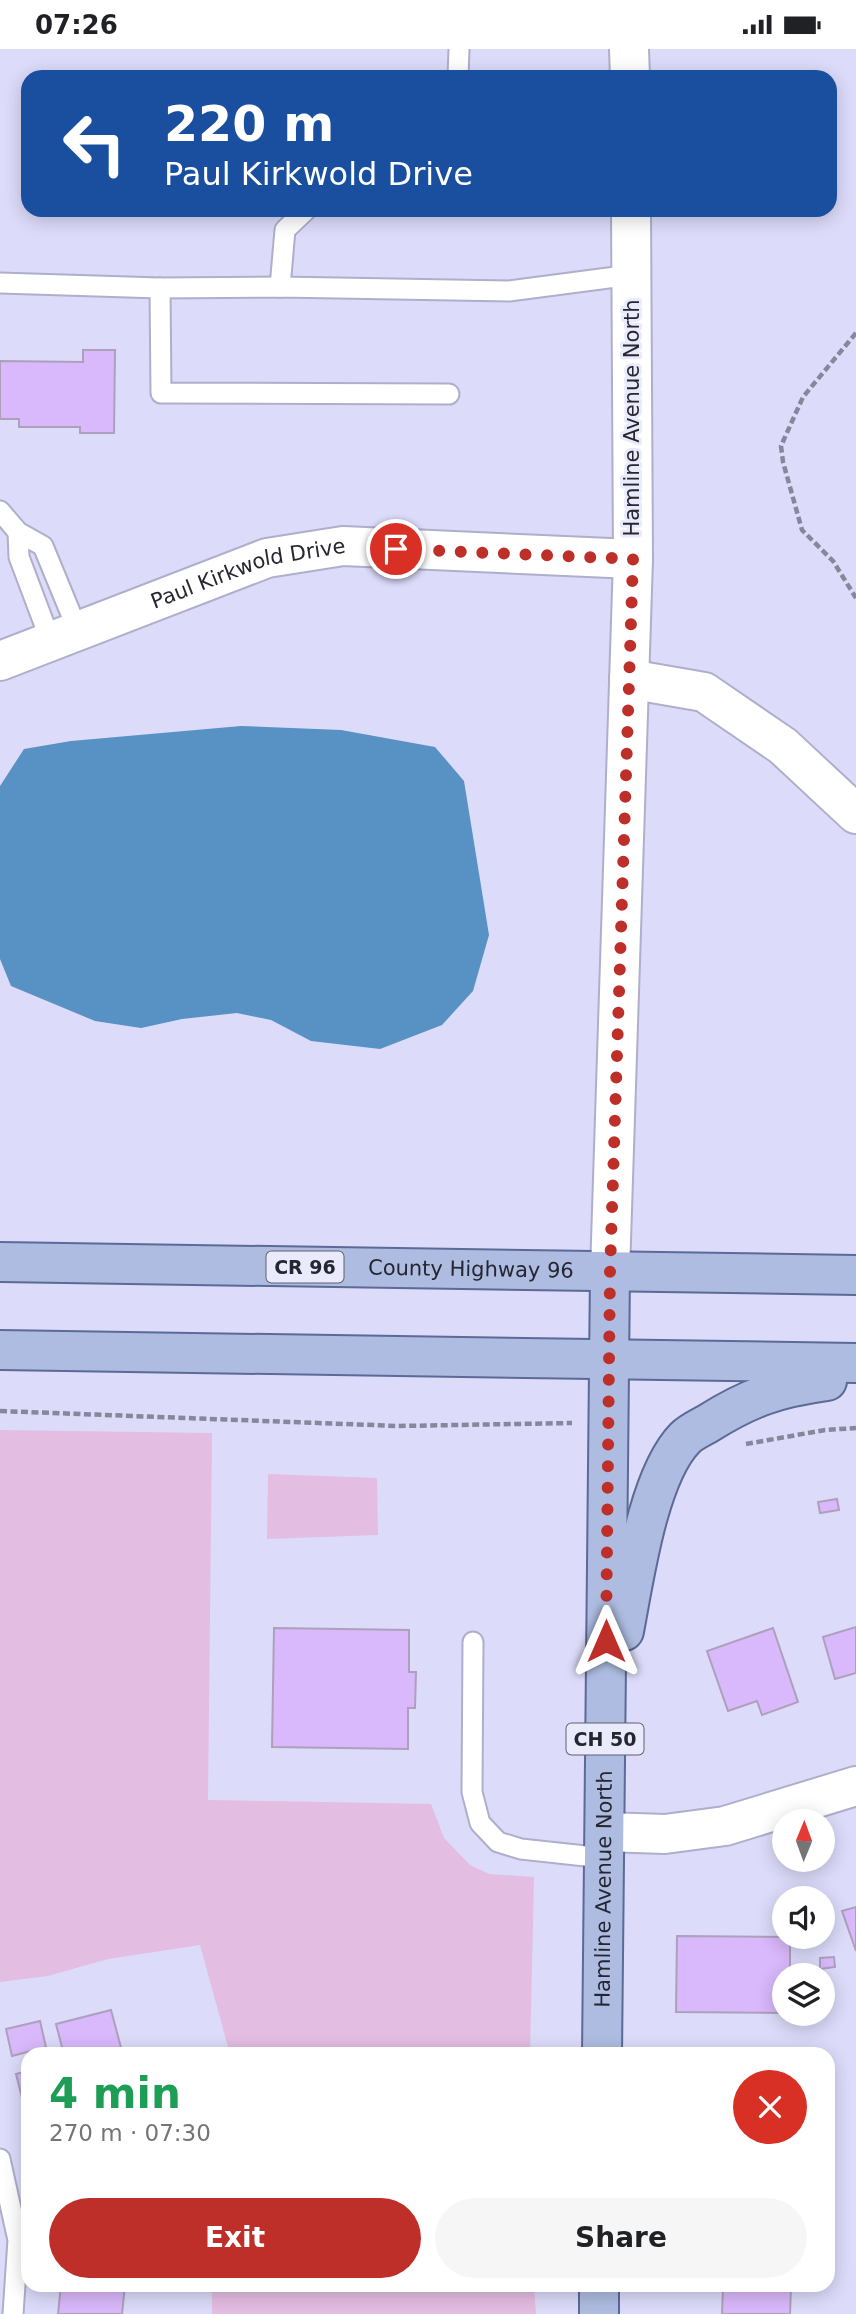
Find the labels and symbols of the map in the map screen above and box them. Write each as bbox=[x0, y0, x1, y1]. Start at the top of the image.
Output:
street label: Hamline Avenue North bbox=[620, 299, 644, 537]
pin bbox=[366, 519, 426, 579]
street label: Paul Kirkwold Drive bbox=[147, 534, 347, 614]
road number: CR 96 bbox=[266, 1251, 344, 1283]
street label: County Highway 96 bbox=[368, 1256, 574, 1283]
position arrow bbox=[569, 1604, 643, 1678]
road number: CH 50 bbox=[566, 1723, 644, 1755]
street label: Hamline Avenue North bbox=[590, 1770, 617, 2008]
north arrow bbox=[772, 1809, 835, 1873]

